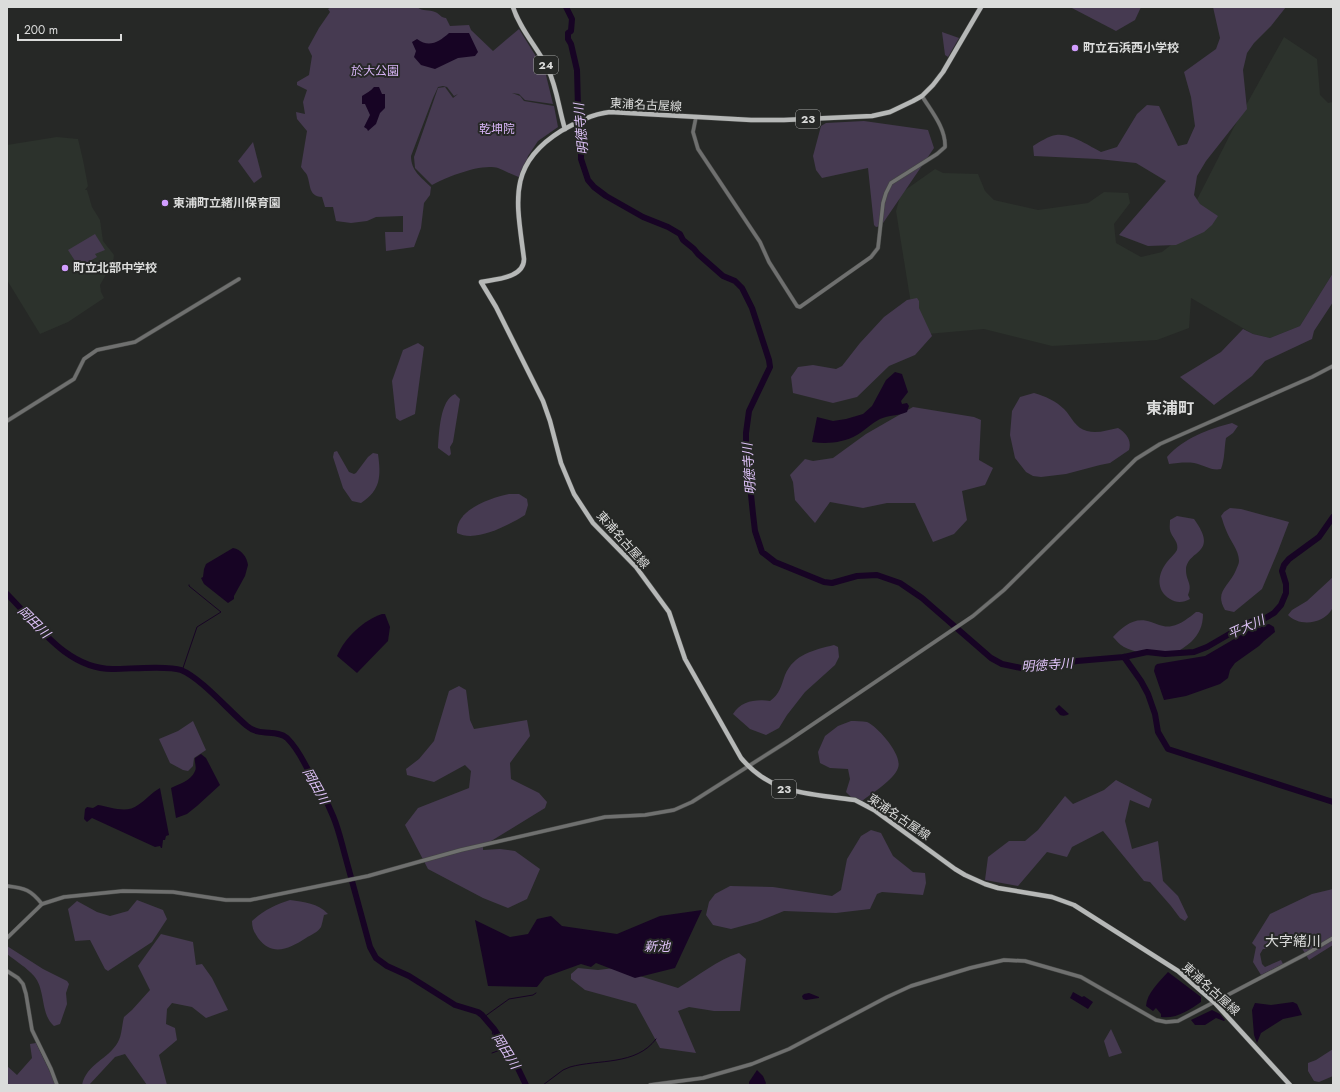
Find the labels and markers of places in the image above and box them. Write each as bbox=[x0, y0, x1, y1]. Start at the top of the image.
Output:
place label: 町立石浜西小学校 bbox=[1083, 39, 1179, 57]
marker: 町立石浜西小学校 bbox=[1070, 43, 1080, 53]
place label: 東浦町立緒川保育園 bbox=[173, 194, 281, 212]
marker: 東浦町立緒川保育園 bbox=[160, 198, 170, 208]
place label: 町立北部中学校 bbox=[73, 259, 157, 277]
marker: 町立北部中学校 bbox=[60, 263, 70, 273]

